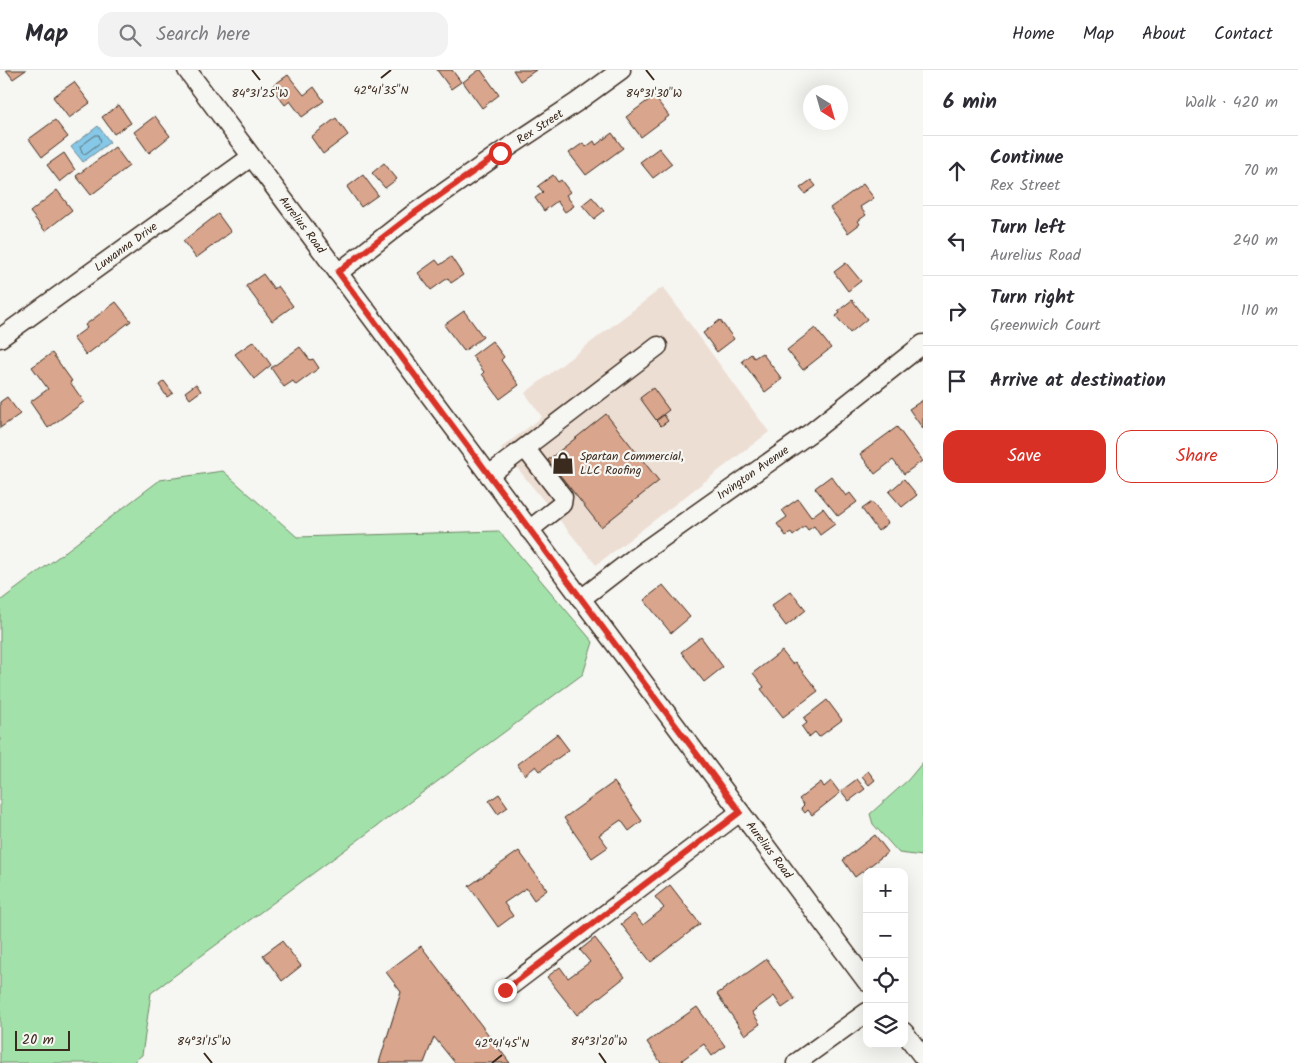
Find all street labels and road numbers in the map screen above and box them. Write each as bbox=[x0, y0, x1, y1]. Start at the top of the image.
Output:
street label: Rex Street bbox=[513, 104, 568, 149]
street label: Aurelius Road bbox=[274, 192, 331, 259]
street label: Luwanna Drive bbox=[90, 217, 162, 277]
street label: Irvington Avenue bbox=[713, 441, 793, 505]
street label: Aurelius Road bbox=[741, 817, 798, 884]

